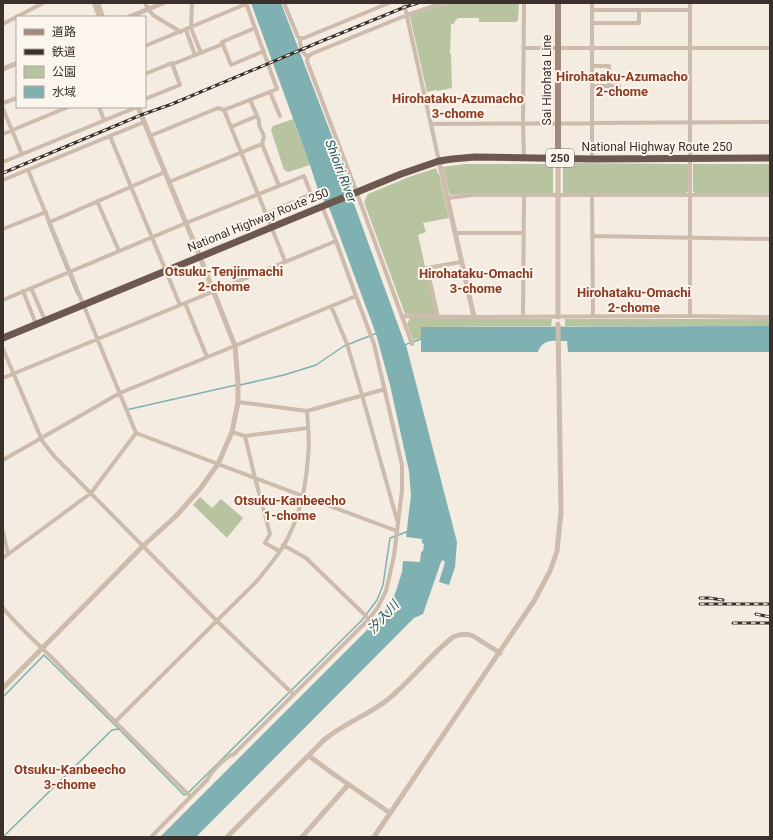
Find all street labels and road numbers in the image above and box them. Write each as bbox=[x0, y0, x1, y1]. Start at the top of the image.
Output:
street label: Sai Hirohata Line bbox=[540, 35, 554, 125]
street label: National Highway Route 250 bbox=[581, 140, 733, 154]
road number: 250 bbox=[546, 149, 574, 167]
street label: National Highway Route 250 bbox=[185, 185, 331, 255]

